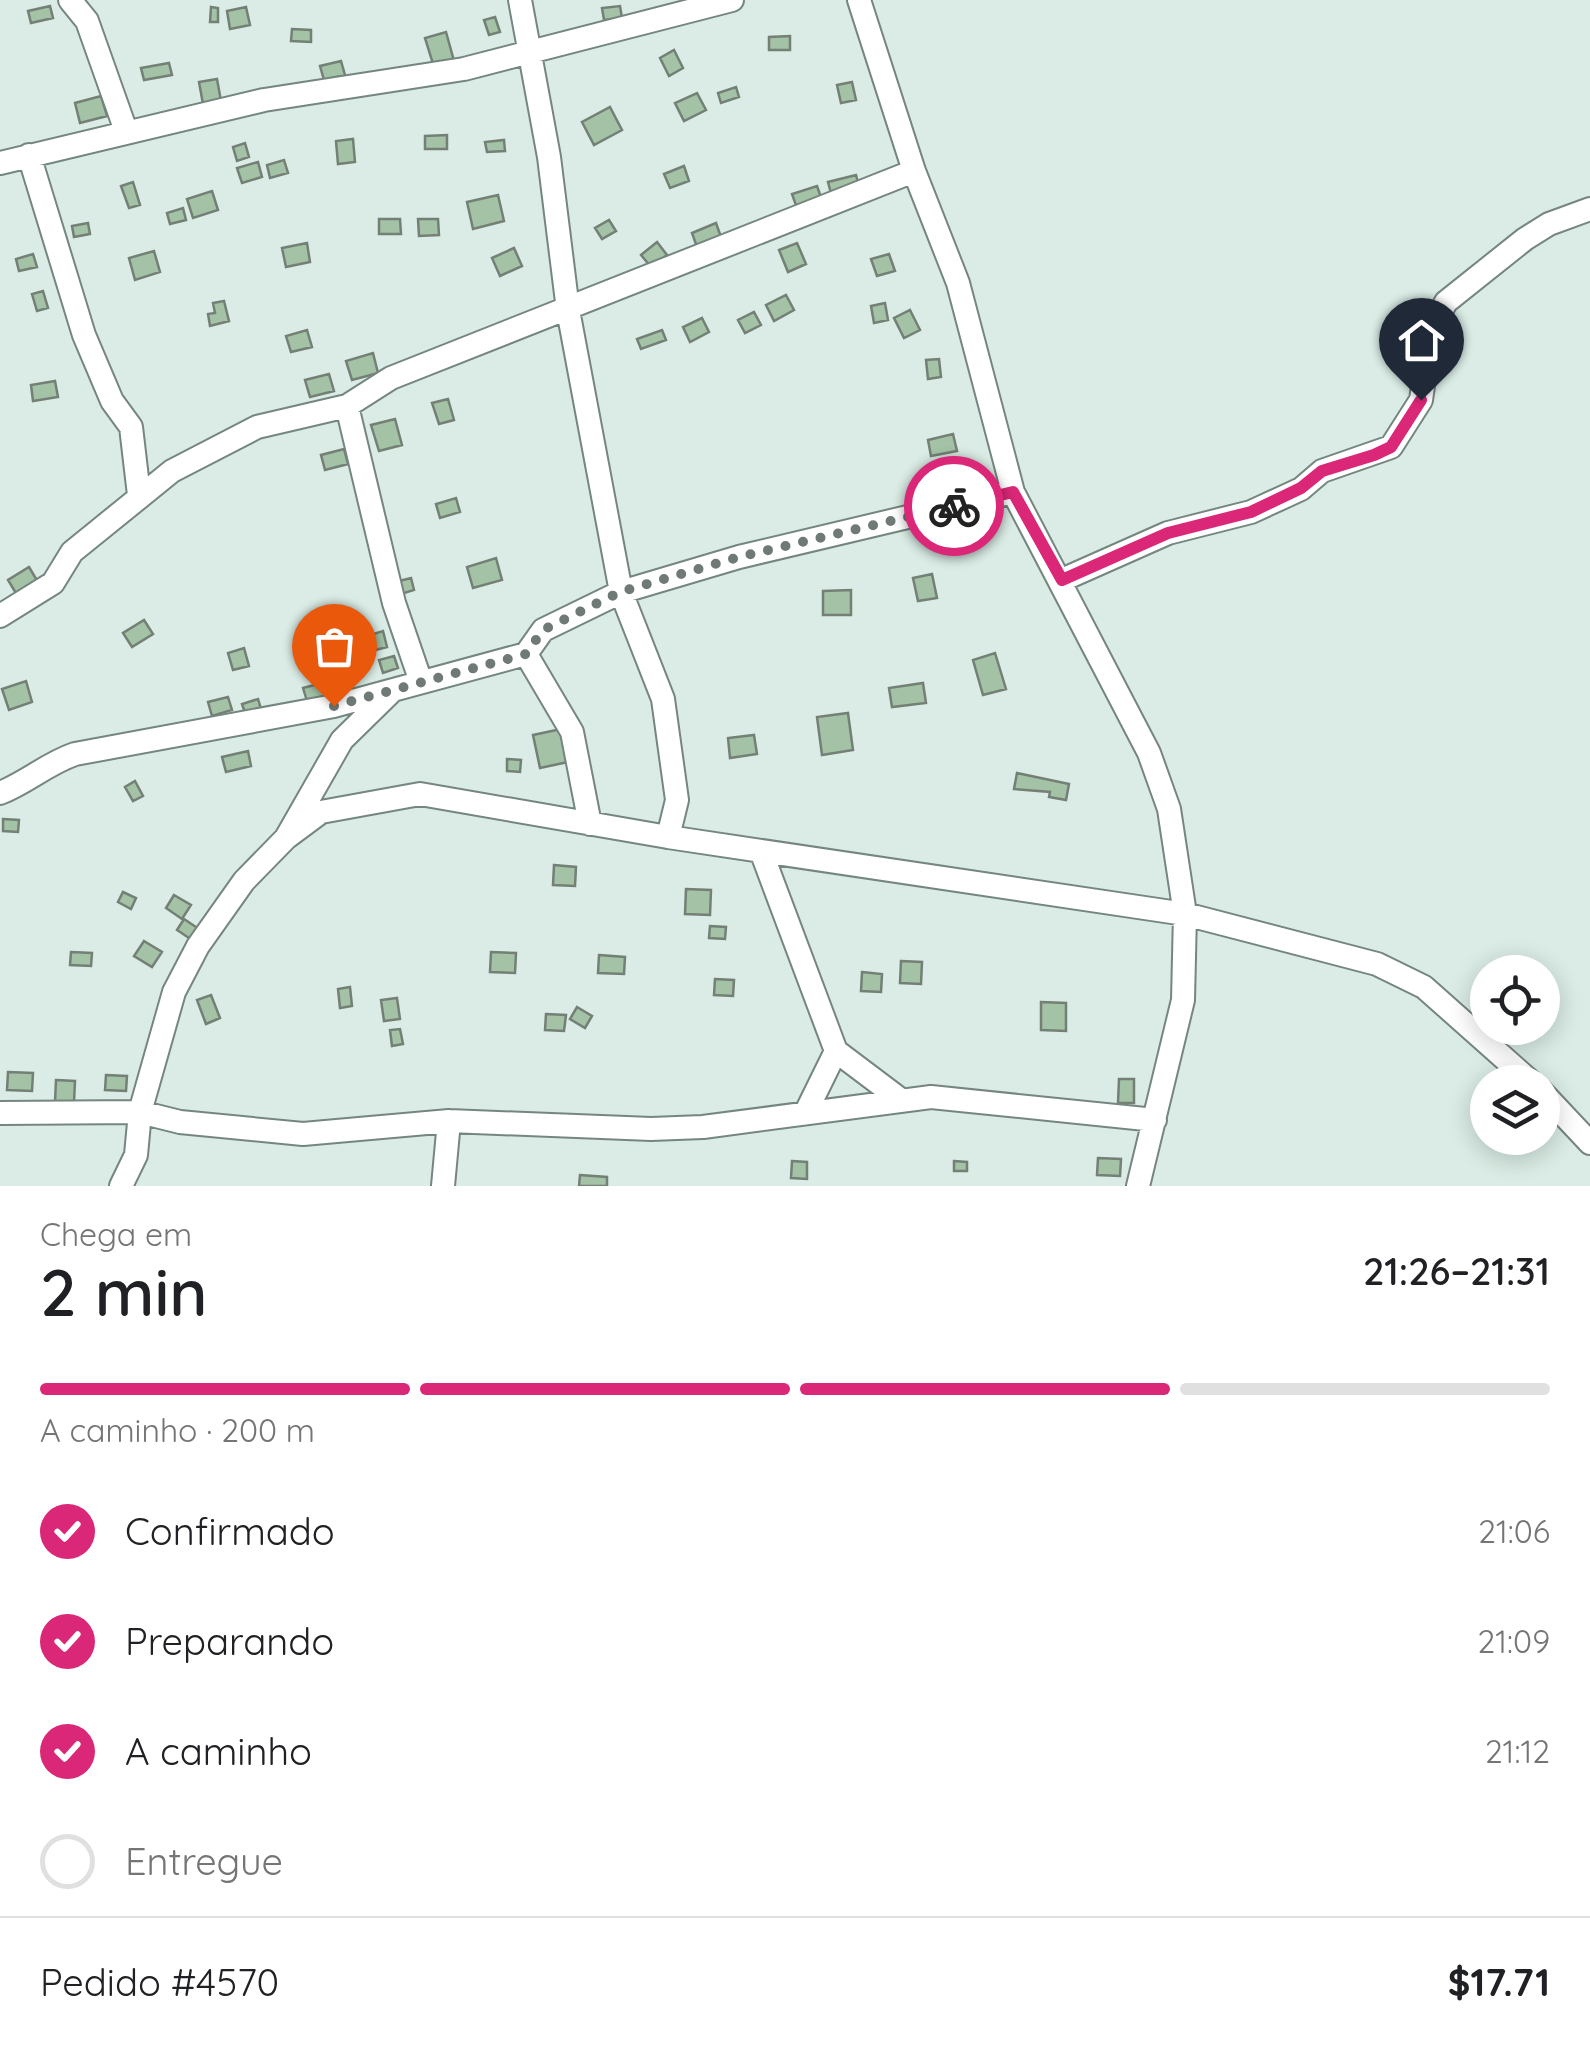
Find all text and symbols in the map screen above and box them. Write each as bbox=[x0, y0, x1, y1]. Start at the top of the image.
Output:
pin bbox=[1379, 298, 1464, 401]
icon: home bbox=[1394, 313, 1449, 368]
courier bbox=[904, 456, 1004, 556]
icon: bike bbox=[927, 479, 982, 534]
pin bbox=[292, 604, 377, 707]
icon: bag bbox=[307, 619, 362, 674]
map controls bbox=[1470, 955, 1560, 1155]
button: locate bbox=[1470, 955, 1560, 1045]
button: layers bbox=[1470, 1065, 1560, 1155]
text: Chega em bbox=[40, 1214, 192, 1254]
text: 21:26–21:31 bbox=[1363, 1247, 1550, 1295]
text: 2 min bbox=[40, 1251, 208, 1332]
text: A caminho · 200 m bbox=[40, 1410, 315, 1450]
icon: check bbox=[40, 1504, 95, 1559]
text: Confirmado bbox=[125, 1507, 335, 1555]
text: 21:06 bbox=[1478, 1511, 1550, 1551]
icon: check bbox=[40, 1614, 95, 1669]
text: Preparando bbox=[125, 1617, 334, 1665]
text: 21:09 bbox=[1478, 1621, 1550, 1661]
icon: check bbox=[40, 1724, 95, 1779]
text: A caminho bbox=[125, 1727, 312, 1775]
text: 21:12 bbox=[1485, 1731, 1550, 1771]
text: Entregue bbox=[125, 1837, 283, 1885]
text: Pedido #4570 bbox=[40, 1958, 279, 2006]
text: $17.71 bbox=[1448, 1958, 1550, 2006]

